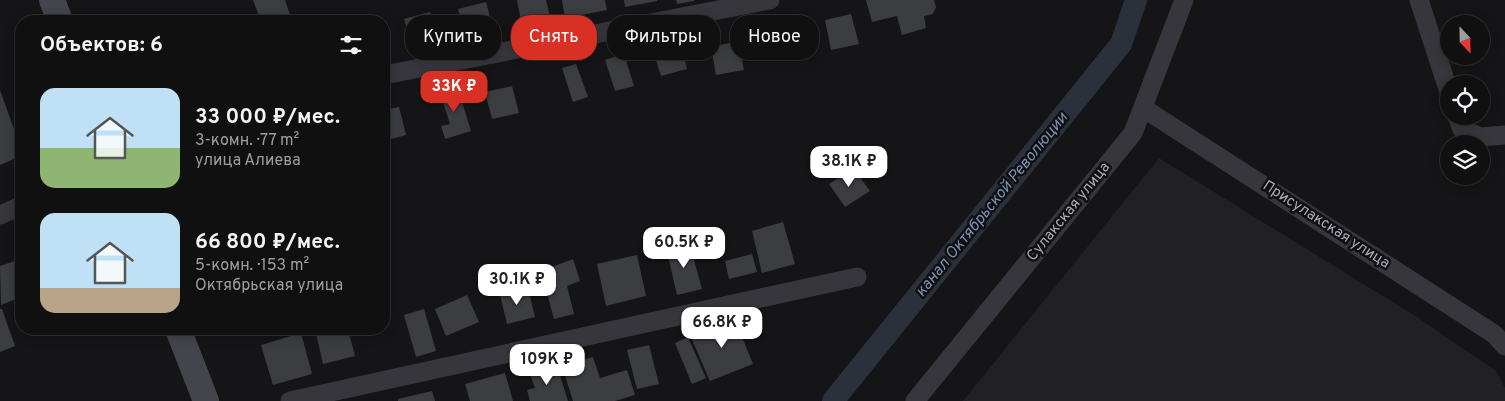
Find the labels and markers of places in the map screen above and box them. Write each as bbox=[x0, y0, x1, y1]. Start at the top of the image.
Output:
pin: 33K ₽ bbox=[419, 70, 489, 113]
pin: 38.1K ₽ bbox=[803, 146, 895, 188]
pin: 60.5K ₽ bbox=[638, 226, 730, 269]
pin: 30.1K ₽ bbox=[471, 264, 563, 306]
pin: 66.8K ₽ bbox=[676, 306, 768, 349]
pin: 109K ₽ bbox=[506, 344, 588, 386]

